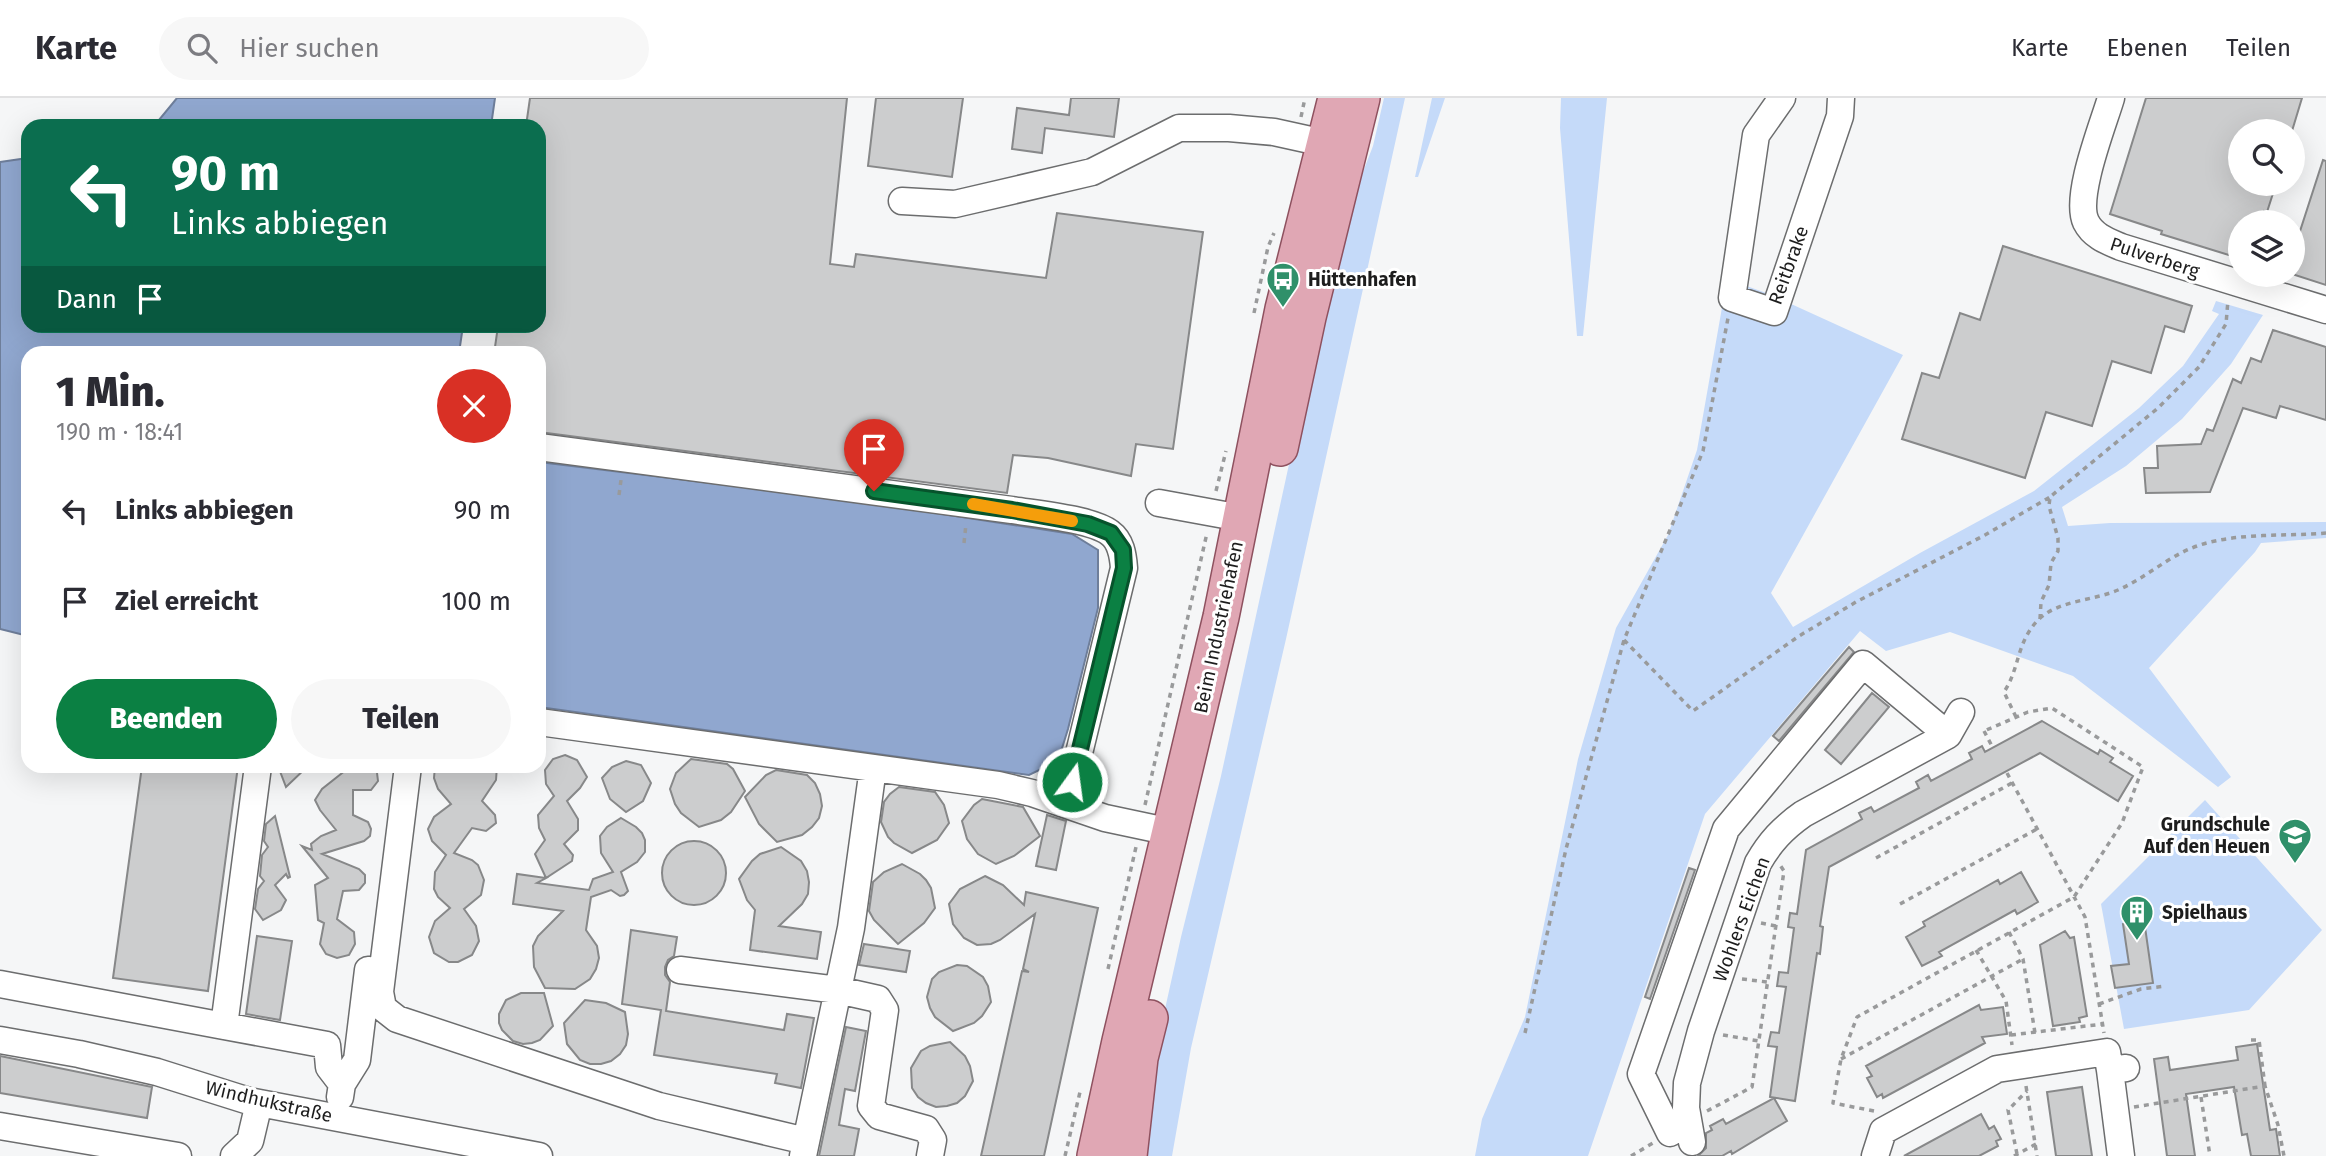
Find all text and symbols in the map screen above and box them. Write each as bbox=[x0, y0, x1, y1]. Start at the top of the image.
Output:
search box bbox=[159, 17, 649, 80]
text: Karte bbox=[35, 28, 117, 68]
icon: search bbox=[183, 29, 221, 67]
text: Hier suchen bbox=[239, 33, 380, 64]
text: Karte bbox=[2011, 34, 2069, 62]
text: Ebenen bbox=[2107, 34, 2188, 62]
text: Teilen bbox=[2226, 34, 2291, 62]
map controls bbox=[2228, 119, 2305, 287]
button: search bbox=[2228, 119, 2305, 196]
text: 90 m bbox=[171, 144, 280, 203]
icon: left bbox=[56, 147, 147, 238]
text: Links abbiegen bbox=[171, 204, 389, 242]
button: layers bbox=[2228, 210, 2305, 287]
street label: Reitbrake bbox=[1764, 223, 1813, 308]
street label: Pulverberg bbox=[2107, 232, 2202, 283]
bus stop icon: Hüttenhafen bbox=[1264, 260, 1302, 309]
place label: Hüttenhafen bbox=[1308, 268, 1417, 291]
icon: arrive bbox=[131, 280, 169, 318]
text: Dann bbox=[56, 284, 117, 315]
text: 1 Min. bbox=[56, 367, 165, 417]
button: close bbox=[437, 369, 511, 443]
text: 190 m · 18:41 bbox=[56, 418, 183, 446]
pin bbox=[844, 419, 904, 491]
icon: arrive bbox=[855, 430, 893, 468]
icon: left bbox=[56, 492, 94, 530]
text: Links abbiegen bbox=[115, 495, 294, 526]
text: 90 m bbox=[454, 495, 511, 526]
street label: Beim Industriehafen bbox=[1189, 539, 1248, 715]
icon: arrive bbox=[56, 583, 94, 621]
text: Ziel erreicht bbox=[115, 586, 258, 617]
text: 100 m bbox=[442, 586, 511, 617]
button: Beenden bbox=[56, 679, 277, 759]
button: Teilen bbox=[291, 679, 511, 759]
position arrow bbox=[1035, 745, 1109, 819]
place label: Grundschule Auf den Heuen bbox=[2143, 813, 2270, 858]
school or university icon: Grundschule Auf den Heuen bbox=[2276, 816, 2314, 865]
street label: Wohlers Eichen bbox=[1708, 853, 1775, 985]
building icon: Spielhaus bbox=[2118, 893, 2156, 942]
place label: Spielhaus bbox=[2162, 901, 2247, 924]
street label: Windhukstraße bbox=[203, 1076, 335, 1127]

